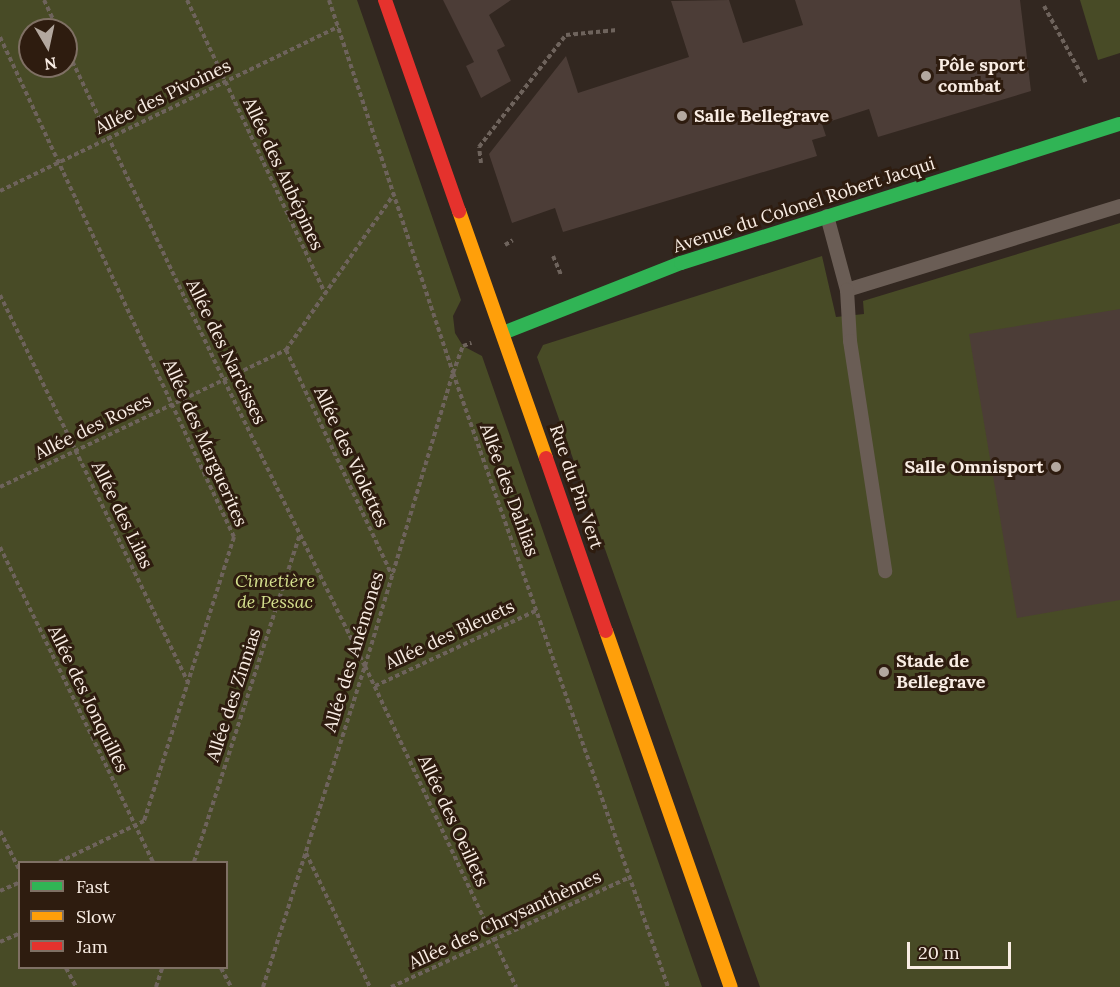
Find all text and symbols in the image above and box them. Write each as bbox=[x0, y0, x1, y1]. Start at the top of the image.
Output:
north arrow bbox=[18, 18, 78, 78]
text: N bbox=[43, 53, 58, 75]
street label: Allée des Pivoines bbox=[92, 55, 234, 139]
place label: Pôle sport combat bbox=[938, 55, 1025, 98]
marker: Pôle sport combat bbox=[919, 69, 933, 83]
street label: Allée des Aubépines bbox=[238, 94, 328, 254]
place label: Salle Bellegrave bbox=[694, 105, 829, 127]
marker: Salle Bellegrave bbox=[675, 109, 689, 123]
street label: Avenue du Colonel Robert Jacqui bbox=[670, 152, 938, 258]
street label: Allée des Narcisses bbox=[181, 276, 271, 428]
street label: Allée des Marguerites bbox=[158, 356, 252, 530]
street label: Allée des Violettes bbox=[309, 383, 393, 531]
street label: Allée des Roses bbox=[31, 389, 155, 465]
street label: Allée des Dahlias bbox=[475, 421, 543, 559]
street label: Rue du Pin Vert bbox=[545, 422, 607, 552]
place label: Salle Omnisport bbox=[905, 456, 1044, 478]
street label: Allée des Lilas bbox=[87, 458, 157, 572]
marker: Salle Omnisport bbox=[1049, 460, 1063, 474]
street label: Allée des Anémones bbox=[319, 569, 389, 735]
park label: Cimetière de Pessac bbox=[235, 571, 315, 614]
street label: Allée des Bleuets bbox=[382, 596, 518, 674]
street label: Allée des Jonquilles bbox=[43, 622, 133, 776]
street label: Allée des Zinnias bbox=[202, 625, 266, 765]
place label: Stade de Bellegrave bbox=[896, 651, 985, 694]
marker: Stade de Bellegrave bbox=[877, 665, 891, 679]
street label: Allée des Oeillets bbox=[413, 752, 493, 890]
legend bbox=[18, 861, 228, 969]
street label: Allée des Chrysanthèmes bbox=[405, 866, 605, 974]
text: Fast bbox=[76, 875, 110, 898]
text: Slow bbox=[76, 905, 116, 928]
scale bar bbox=[910, 930, 1014, 968]
text: Jam bbox=[76, 935, 108, 958]
text: 20 m bbox=[918, 941, 960, 964]

